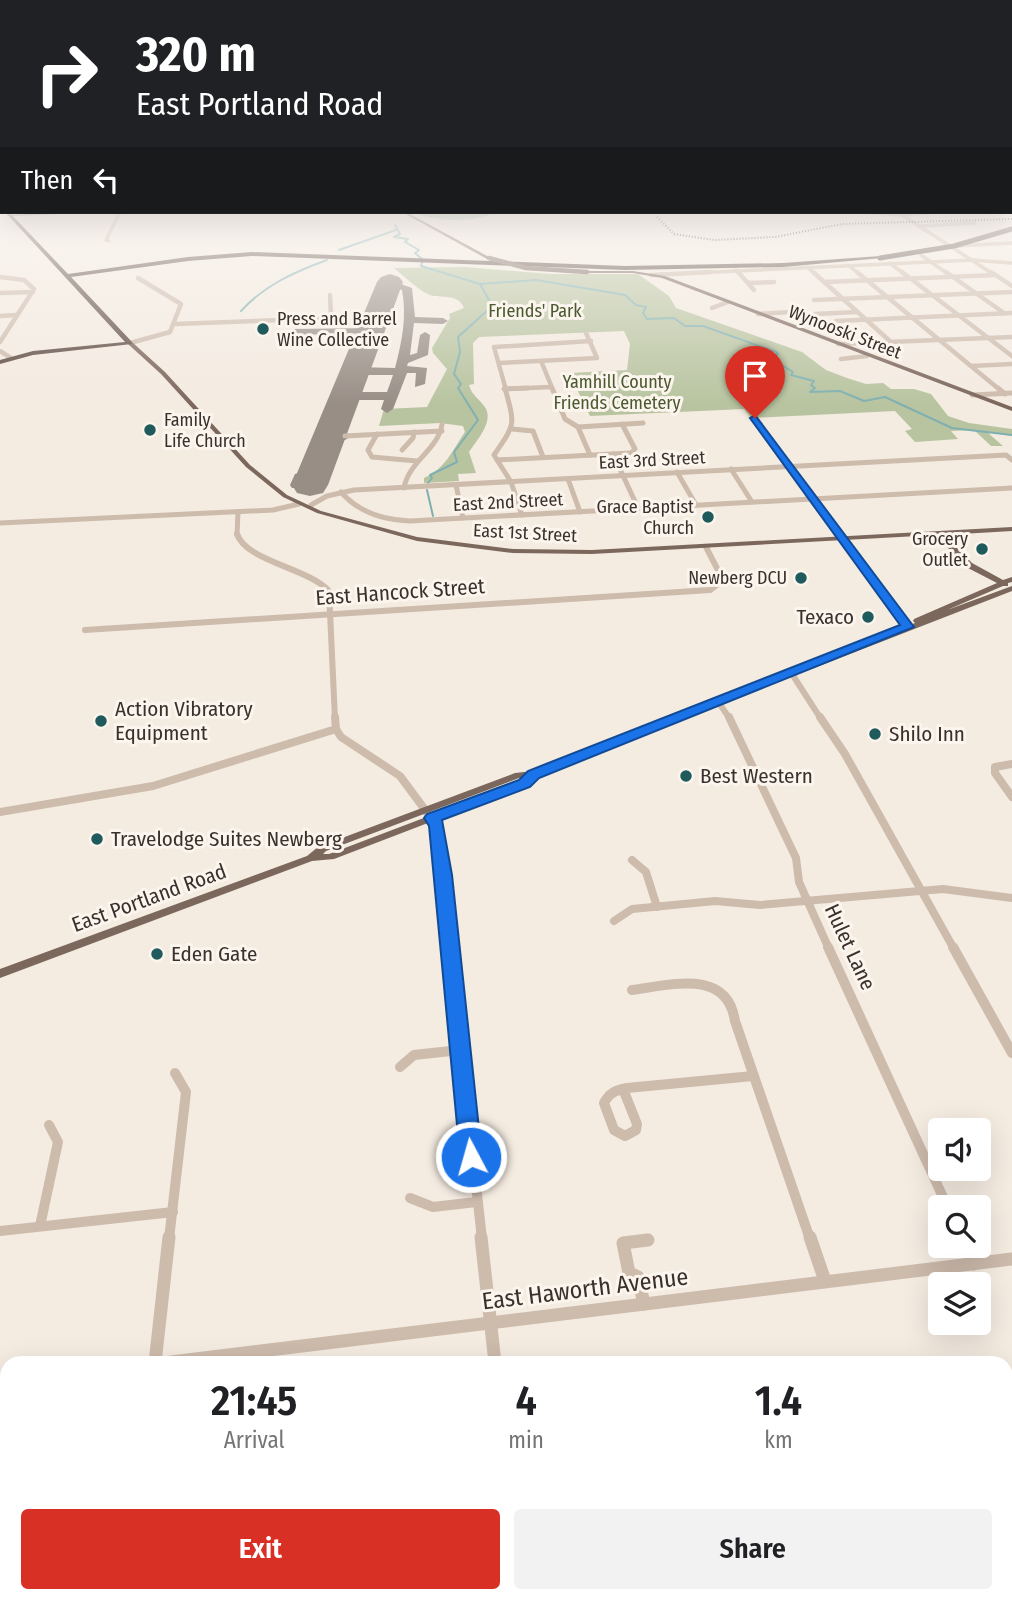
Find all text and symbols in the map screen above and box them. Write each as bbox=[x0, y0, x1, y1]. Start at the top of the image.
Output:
text: 320 m bbox=[136, 25, 256, 84]
icon: right bbox=[21, 28, 112, 119]
text: East Portland Road bbox=[136, 85, 384, 123]
icon: left bbox=[87, 161, 125, 199]
text: Then bbox=[21, 165, 73, 196]
park label: Friends' Park bbox=[488, 300, 582, 322]
street label: Wynooski Street bbox=[785, 300, 905, 364]
place label: Press and Barrel Wine Collective bbox=[277, 308, 397, 351]
marker: Press and Barrel Wine Collective bbox=[255, 321, 271, 337]
pin bbox=[725, 346, 785, 418]
icon: arrive bbox=[736, 357, 774, 395]
park label: Yamhill County Friends Cemetery bbox=[553, 371, 681, 414]
place label: Family Life Church bbox=[164, 409, 246, 452]
marker: Family Life Church bbox=[142, 422, 158, 438]
street label: East 3rd Street bbox=[598, 446, 706, 474]
street label: East 2nd Street bbox=[452, 488, 564, 516]
place label: Grace Baptist Church bbox=[596, 496, 694, 539]
marker: Grace Baptist Church bbox=[700, 509, 716, 525]
street label: East 1st Street bbox=[473, 519, 578, 547]
place label: Grocery Outlet bbox=[912, 528, 968, 571]
marker: Grocery Outlet bbox=[974, 541, 990, 557]
place label: Newberg DCU bbox=[688, 567, 787, 589]
marker: Newberg DCU bbox=[793, 570, 809, 586]
street label: East Hancock Street bbox=[315, 573, 486, 611]
place label: Texaco bbox=[796, 604, 854, 630]
marker: Texaco bbox=[860, 609, 876, 625]
place label: Action Vibratory Equipment bbox=[115, 696, 253, 746]
marker: Action Vibratory Equipment bbox=[93, 713, 109, 729]
place label: Shilo Inn bbox=[889, 721, 965, 747]
marker: Shilo Inn bbox=[867, 726, 883, 742]
place label: Best Western bbox=[700, 763, 813, 789]
marker: Best Western bbox=[678, 768, 694, 784]
place label: Travelodge Suites Newberg bbox=[111, 826, 342, 852]
marker: Travelodge Suites Newberg bbox=[89, 831, 105, 847]
street label: East Portland Road bbox=[68, 858, 230, 938]
street label: Hulet Lane bbox=[819, 900, 881, 994]
place label: Eden Gate bbox=[171, 941, 257, 967]
marker: Eden Gate bbox=[149, 946, 165, 962]
map controls bbox=[928, 1118, 991, 1335]
button: sound bbox=[928, 1118, 991, 1181]
position arrow bbox=[434, 1120, 508, 1194]
button: search bbox=[928, 1195, 991, 1258]
street label: East Haworth Avenue bbox=[480, 1262, 690, 1316]
button: layers bbox=[928, 1272, 991, 1335]
text: 21:45 bbox=[211, 1376, 297, 1426]
text: 4 bbox=[515, 1376, 537, 1426]
text: 1.4 bbox=[755, 1376, 802, 1426]
text: Arrival bbox=[224, 1426, 285, 1454]
text: min bbox=[508, 1426, 544, 1454]
text: km bbox=[764, 1426, 793, 1454]
button: Exit bbox=[21, 1509, 500, 1589]
button: Share bbox=[514, 1509, 992, 1589]

